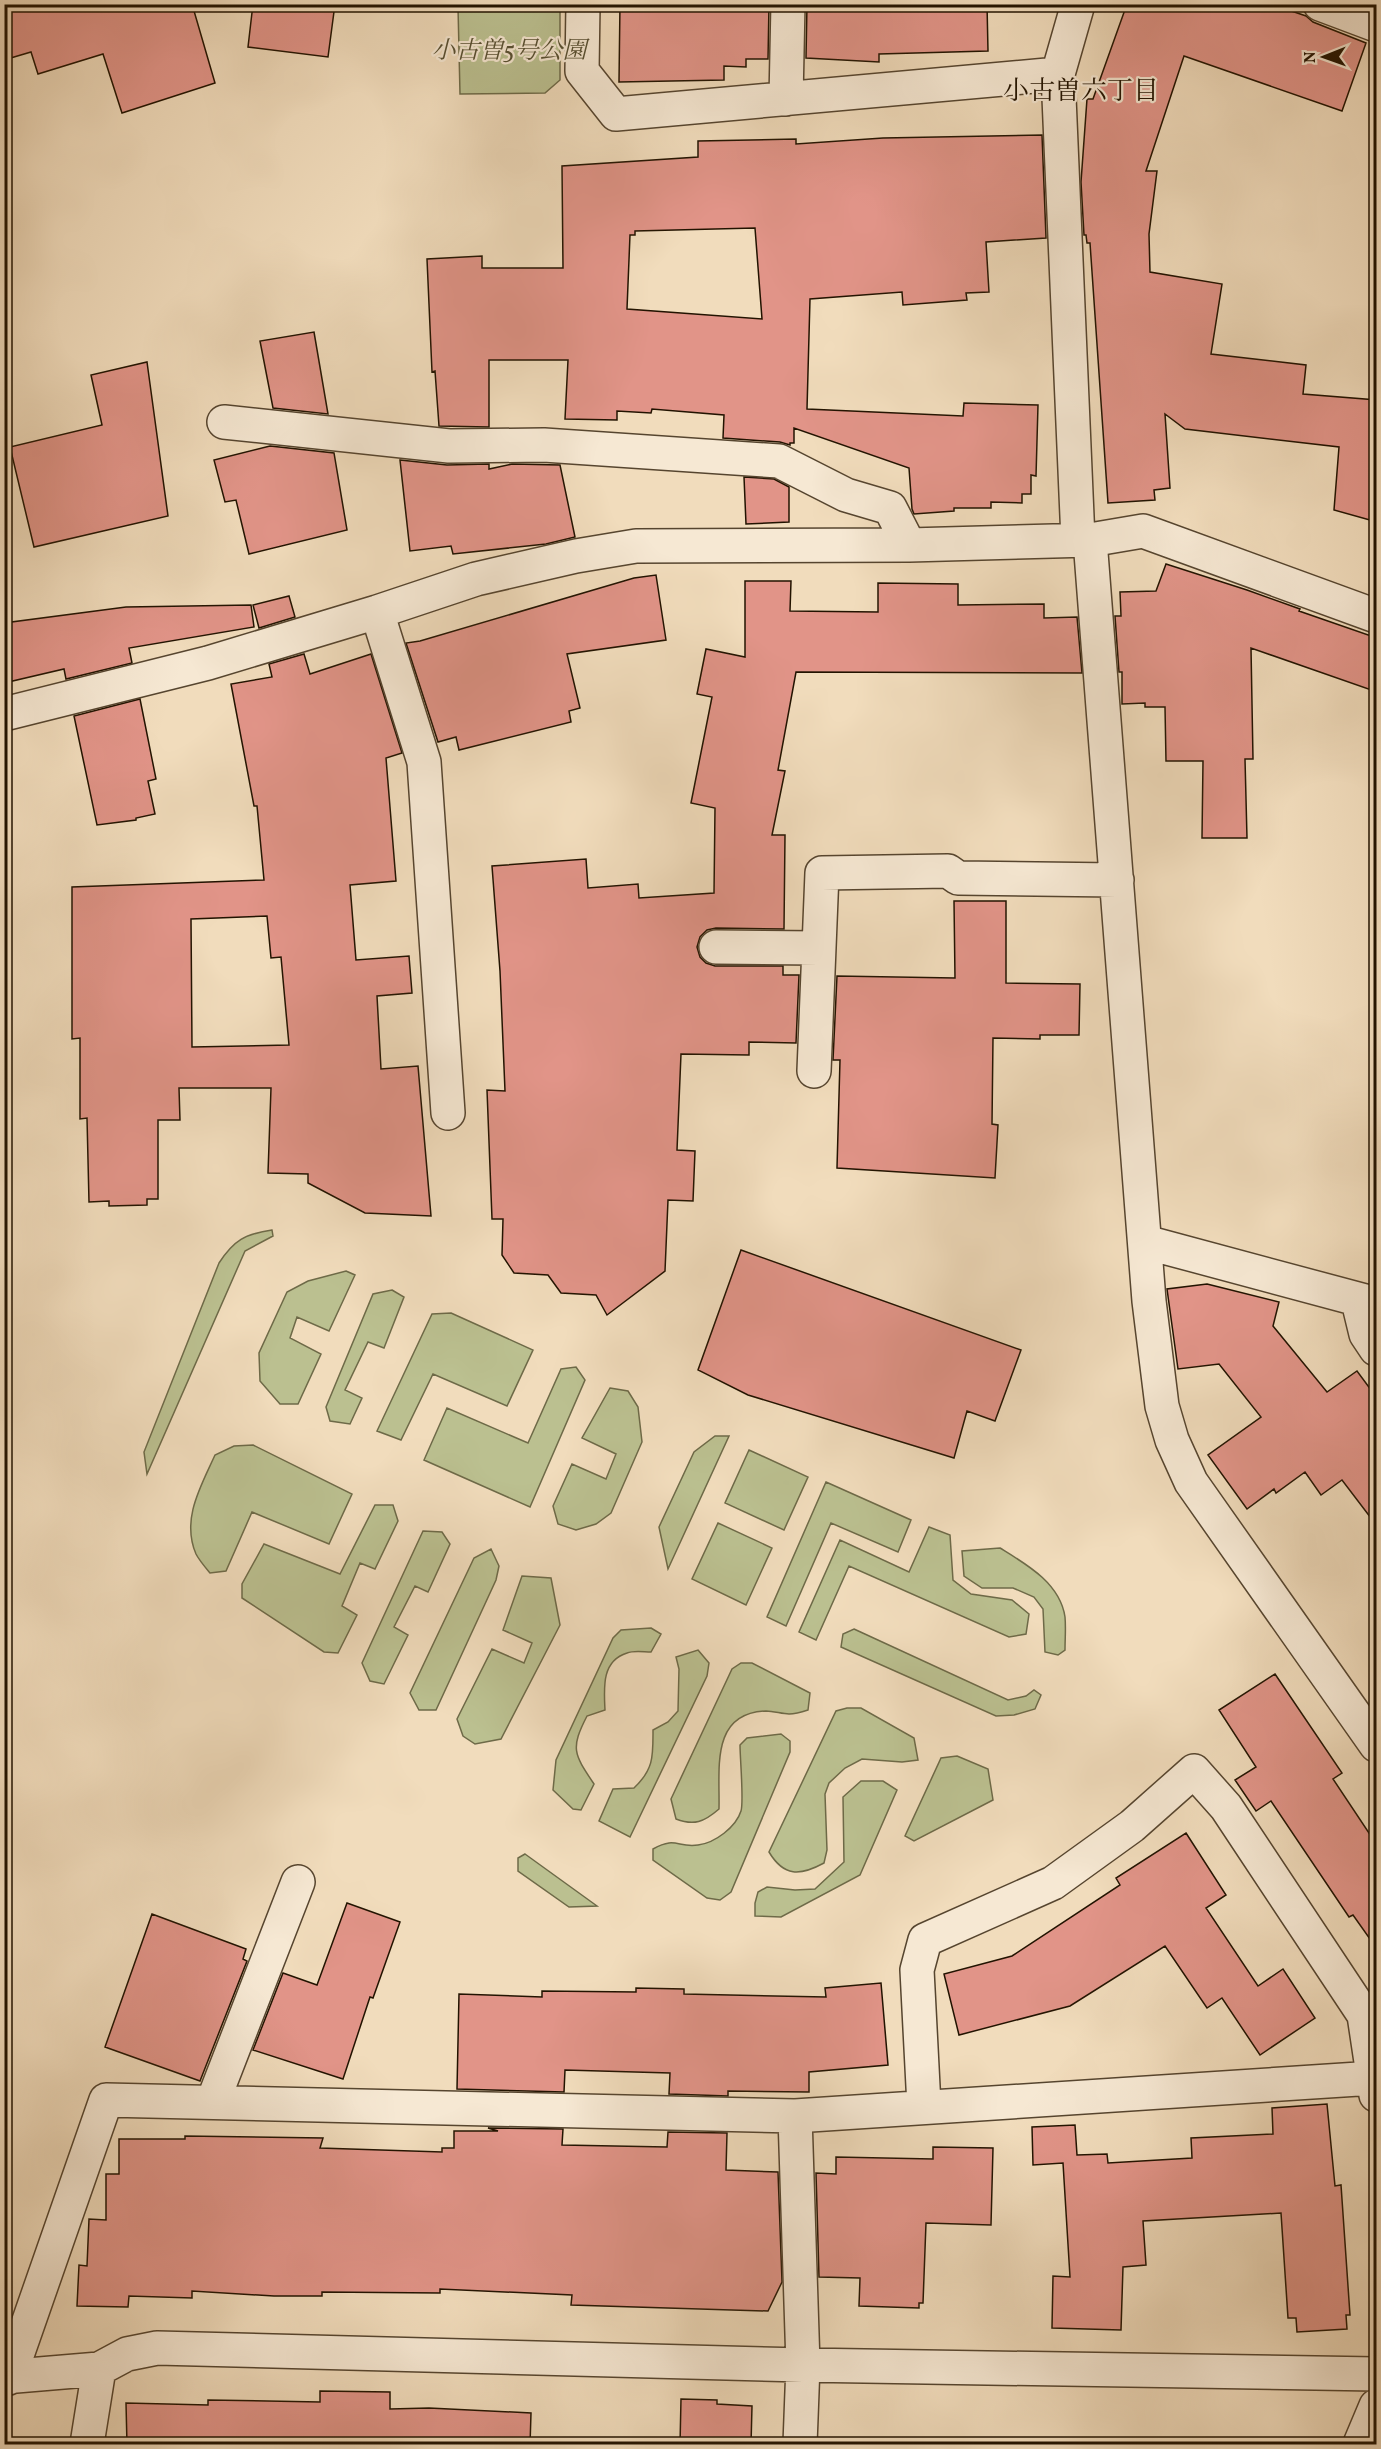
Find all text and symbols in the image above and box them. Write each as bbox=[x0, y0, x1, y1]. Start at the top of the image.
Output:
north arrow bbox=[1294, 27, 1354, 87]
park label: 小古曽5号公園 bbox=[431, 35, 591, 69]
text: N bbox=[1300, 51, 1322, 63]
district label: 小古曽六丁目 bbox=[1003, 74, 1159, 110]

